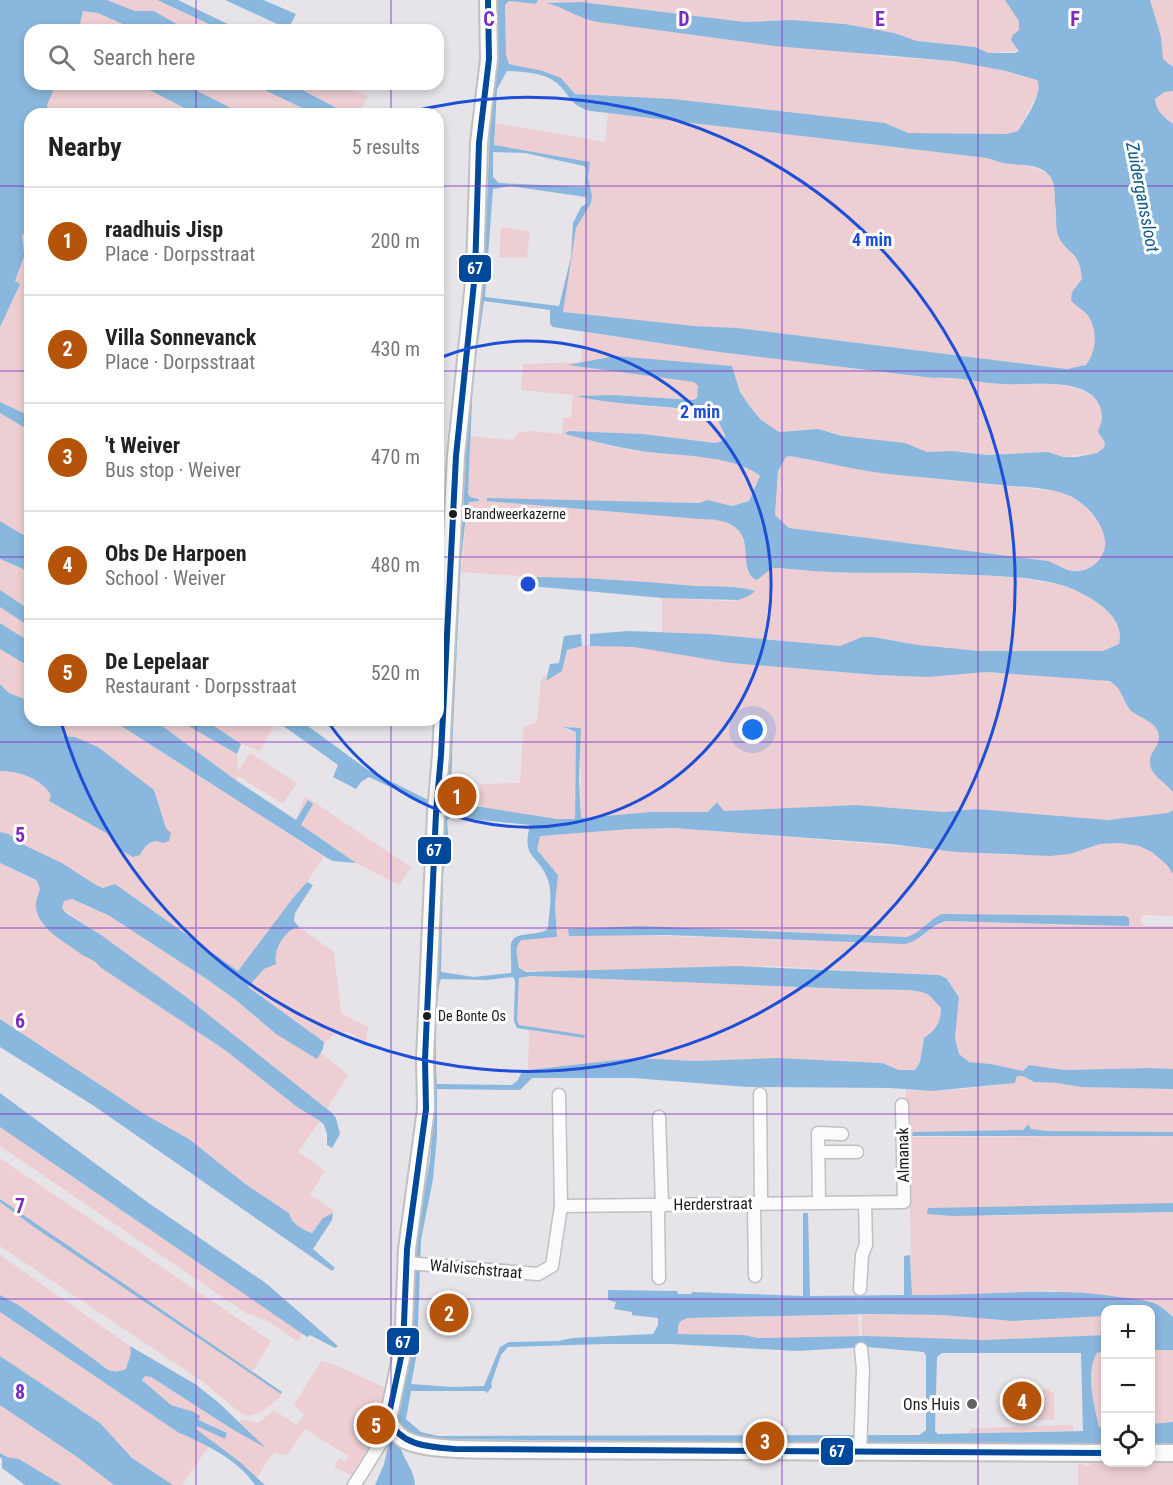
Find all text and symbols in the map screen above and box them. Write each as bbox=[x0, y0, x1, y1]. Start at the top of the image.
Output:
text: C bbox=[483, 7, 495, 31]
text: D bbox=[678, 7, 690, 31]
text: E bbox=[875, 7, 885, 31]
text: F bbox=[1070, 7, 1080, 31]
search box bbox=[24, 24, 444, 90]
icon: search bbox=[45, 41, 78, 74]
text: Search here bbox=[93, 45, 195, 70]
text: Nearby bbox=[48, 132, 122, 162]
text: 5 results bbox=[352, 135, 420, 159]
water label: Zuiderganssloot bbox=[1122, 139, 1164, 255]
text: raadhuis Jisp bbox=[105, 217, 223, 242]
text: 1 bbox=[62, 229, 73, 253]
text: 200 m bbox=[371, 229, 420, 253]
text: 4 min bbox=[852, 229, 892, 250]
text: Place · Dorpsstraat bbox=[105, 242, 255, 266]
line badge: 67 bbox=[458, 254, 492, 283]
text: 67 bbox=[467, 259, 483, 278]
text: Villa Sonnevanck bbox=[105, 325, 256, 350]
text: 2 bbox=[62, 337, 73, 361]
text: 430 m bbox=[371, 337, 420, 361]
text: Place · Dorpsstraat bbox=[105, 350, 255, 374]
text: 2 min bbox=[680, 401, 720, 422]
text: 't Weiver bbox=[105, 433, 180, 458]
text: 3 bbox=[62, 445, 73, 469]
text: 470 m bbox=[371, 445, 420, 469]
text: Bus stop · Weiver bbox=[105, 458, 241, 482]
place label: Brandweerkazerne bbox=[464, 506, 566, 522]
marker: Brandweerkazerne bbox=[447, 508, 459, 520]
text: Obs De Harpoen bbox=[105, 541, 247, 566]
text: 4 bbox=[62, 553, 73, 577]
text: 480 m bbox=[371, 553, 420, 577]
text: School · Weiver bbox=[105, 566, 226, 590]
centre of rings bbox=[518, 574, 538, 594]
text: De Lepelaar bbox=[105, 649, 209, 674]
text: 5 bbox=[62, 661, 73, 685]
text: 520 m bbox=[371, 661, 420, 685]
text: Restaurant · Dorpsstraat bbox=[105, 674, 297, 698]
your location bbox=[738, 715, 767, 744]
pin: 1 bbox=[438, 774, 476, 818]
text: 5 bbox=[15, 823, 25, 847]
line badge: 67 bbox=[417, 836, 452, 865]
text: 67 bbox=[426, 841, 442, 860]
place label: De Bonte Os bbox=[438, 1008, 506, 1024]
text: 6 bbox=[15, 1009, 25, 1033]
marker: De Bonte Os bbox=[421, 1010, 433, 1022]
street label: Almanak bbox=[893, 1126, 913, 1183]
text: 7 bbox=[15, 1194, 25, 1218]
street label: Herderstraat bbox=[673, 1194, 753, 1214]
street label: Walvischstraat bbox=[429, 1255, 523, 1283]
pin: 2 bbox=[430, 1290, 468, 1336]
map controls bbox=[1101, 1305, 1155, 1467]
button: + bbox=[1101, 1305, 1155, 1359]
line badge: 67 bbox=[386, 1327, 420, 1356]
text: 67 bbox=[395, 1333, 411, 1352]
button: − bbox=[1101, 1359, 1155, 1413]
pin: 4 bbox=[1002, 1378, 1042, 1424]
text: 8 bbox=[15, 1380, 25, 1404]
place label: Ons Huis bbox=[903, 1395, 960, 1414]
marker: Ons Huis bbox=[965, 1397, 979, 1411]
pin: 5 bbox=[356, 1402, 395, 1448]
button: locate bbox=[1101, 1413, 1155, 1467]
pin: 3 bbox=[746, 1418, 784, 1464]
line badge: 67 bbox=[820, 1437, 854, 1466]
text: 67 bbox=[829, 1442, 845, 1461]

